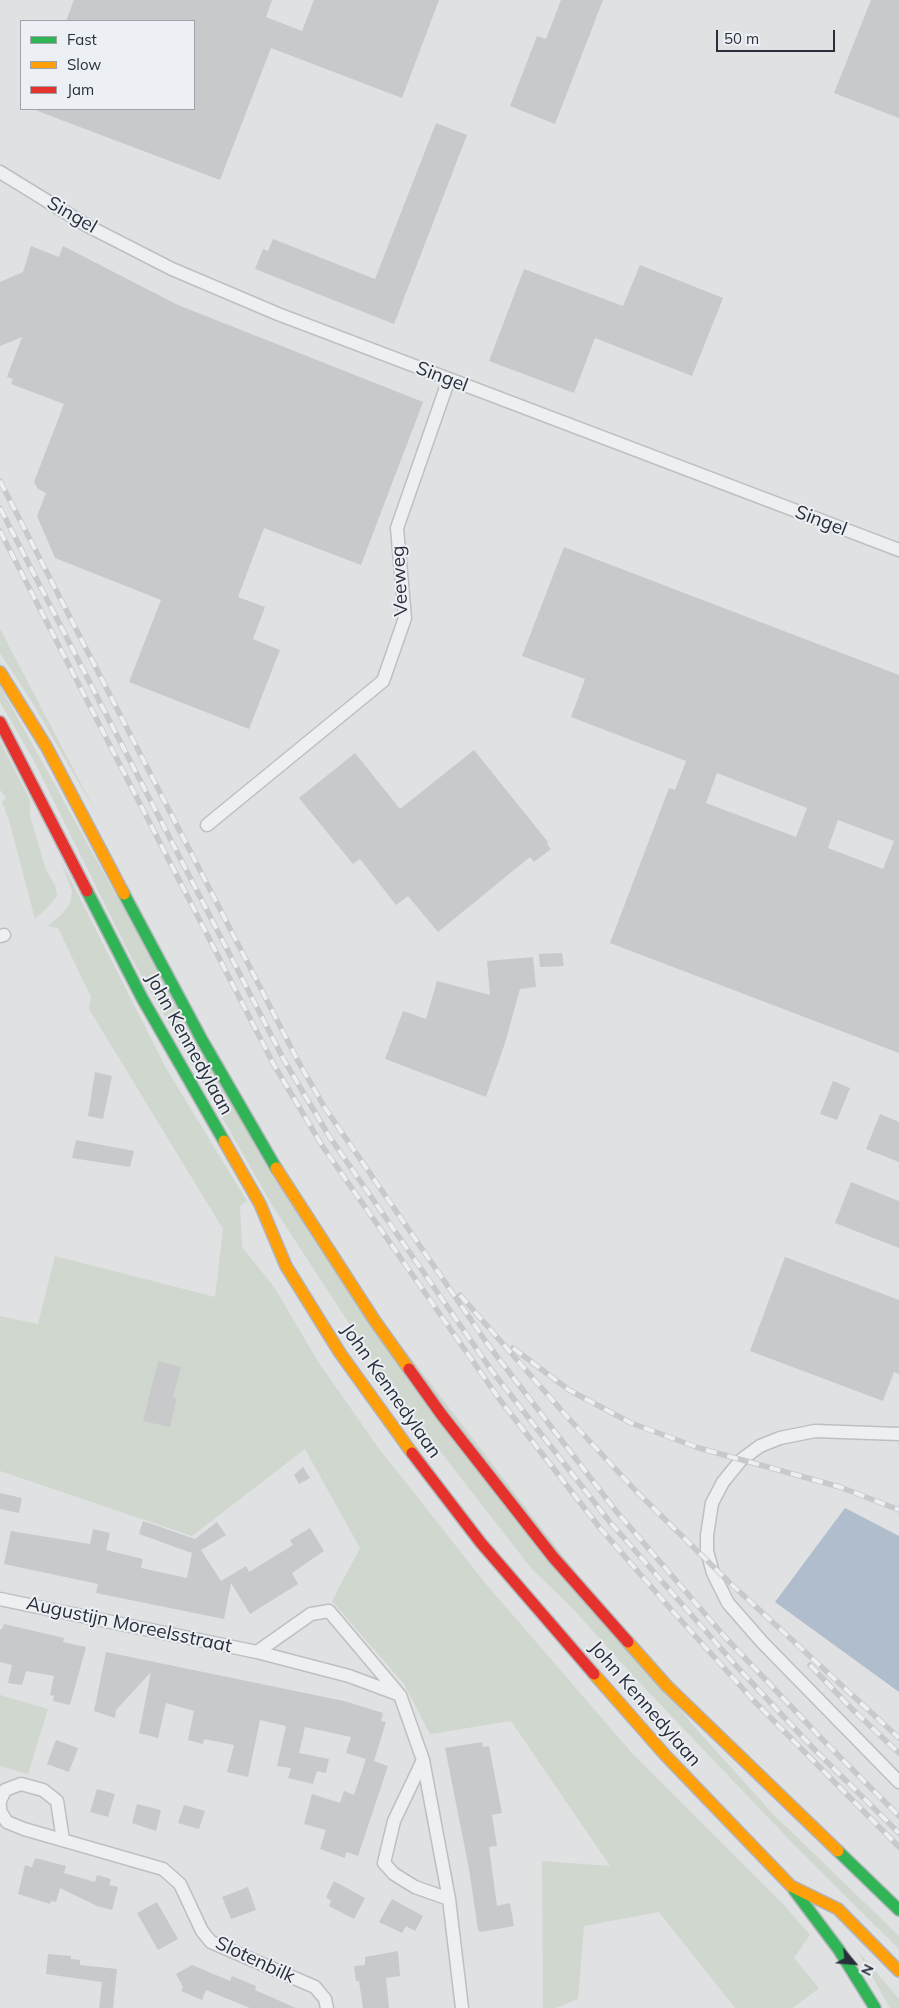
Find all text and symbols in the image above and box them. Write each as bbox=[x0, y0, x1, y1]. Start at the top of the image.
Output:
legend bbox=[20, 20, 195, 110]
scale bar bbox=[719, 20, 838, 52]
text: 50 m bbox=[724, 29, 759, 48]
text: Fast bbox=[67, 30, 97, 49]
text: Slow bbox=[67, 55, 101, 74]
text: Jam bbox=[67, 80, 94, 99]
street label: Singel bbox=[43, 192, 101, 238]
street label: Singel bbox=[413, 357, 471, 397]
street label: Singel bbox=[792, 501, 850, 541]
street label: Veeweg bbox=[387, 545, 413, 617]
street label: John Kennedylaan bbox=[140, 969, 238, 1119]
street label: John Kennedylaan bbox=[336, 1319, 446, 1463]
street label: Augustijn Moreelsstraat bbox=[24, 1592, 234, 1658]
street label: John Kennedylaan bbox=[584, 1637, 706, 1771]
street label: Slotenbilk bbox=[211, 1932, 299, 1988]
north arrow bbox=[829, 1938, 879, 1988]
text: N bbox=[857, 1961, 878, 1979]

